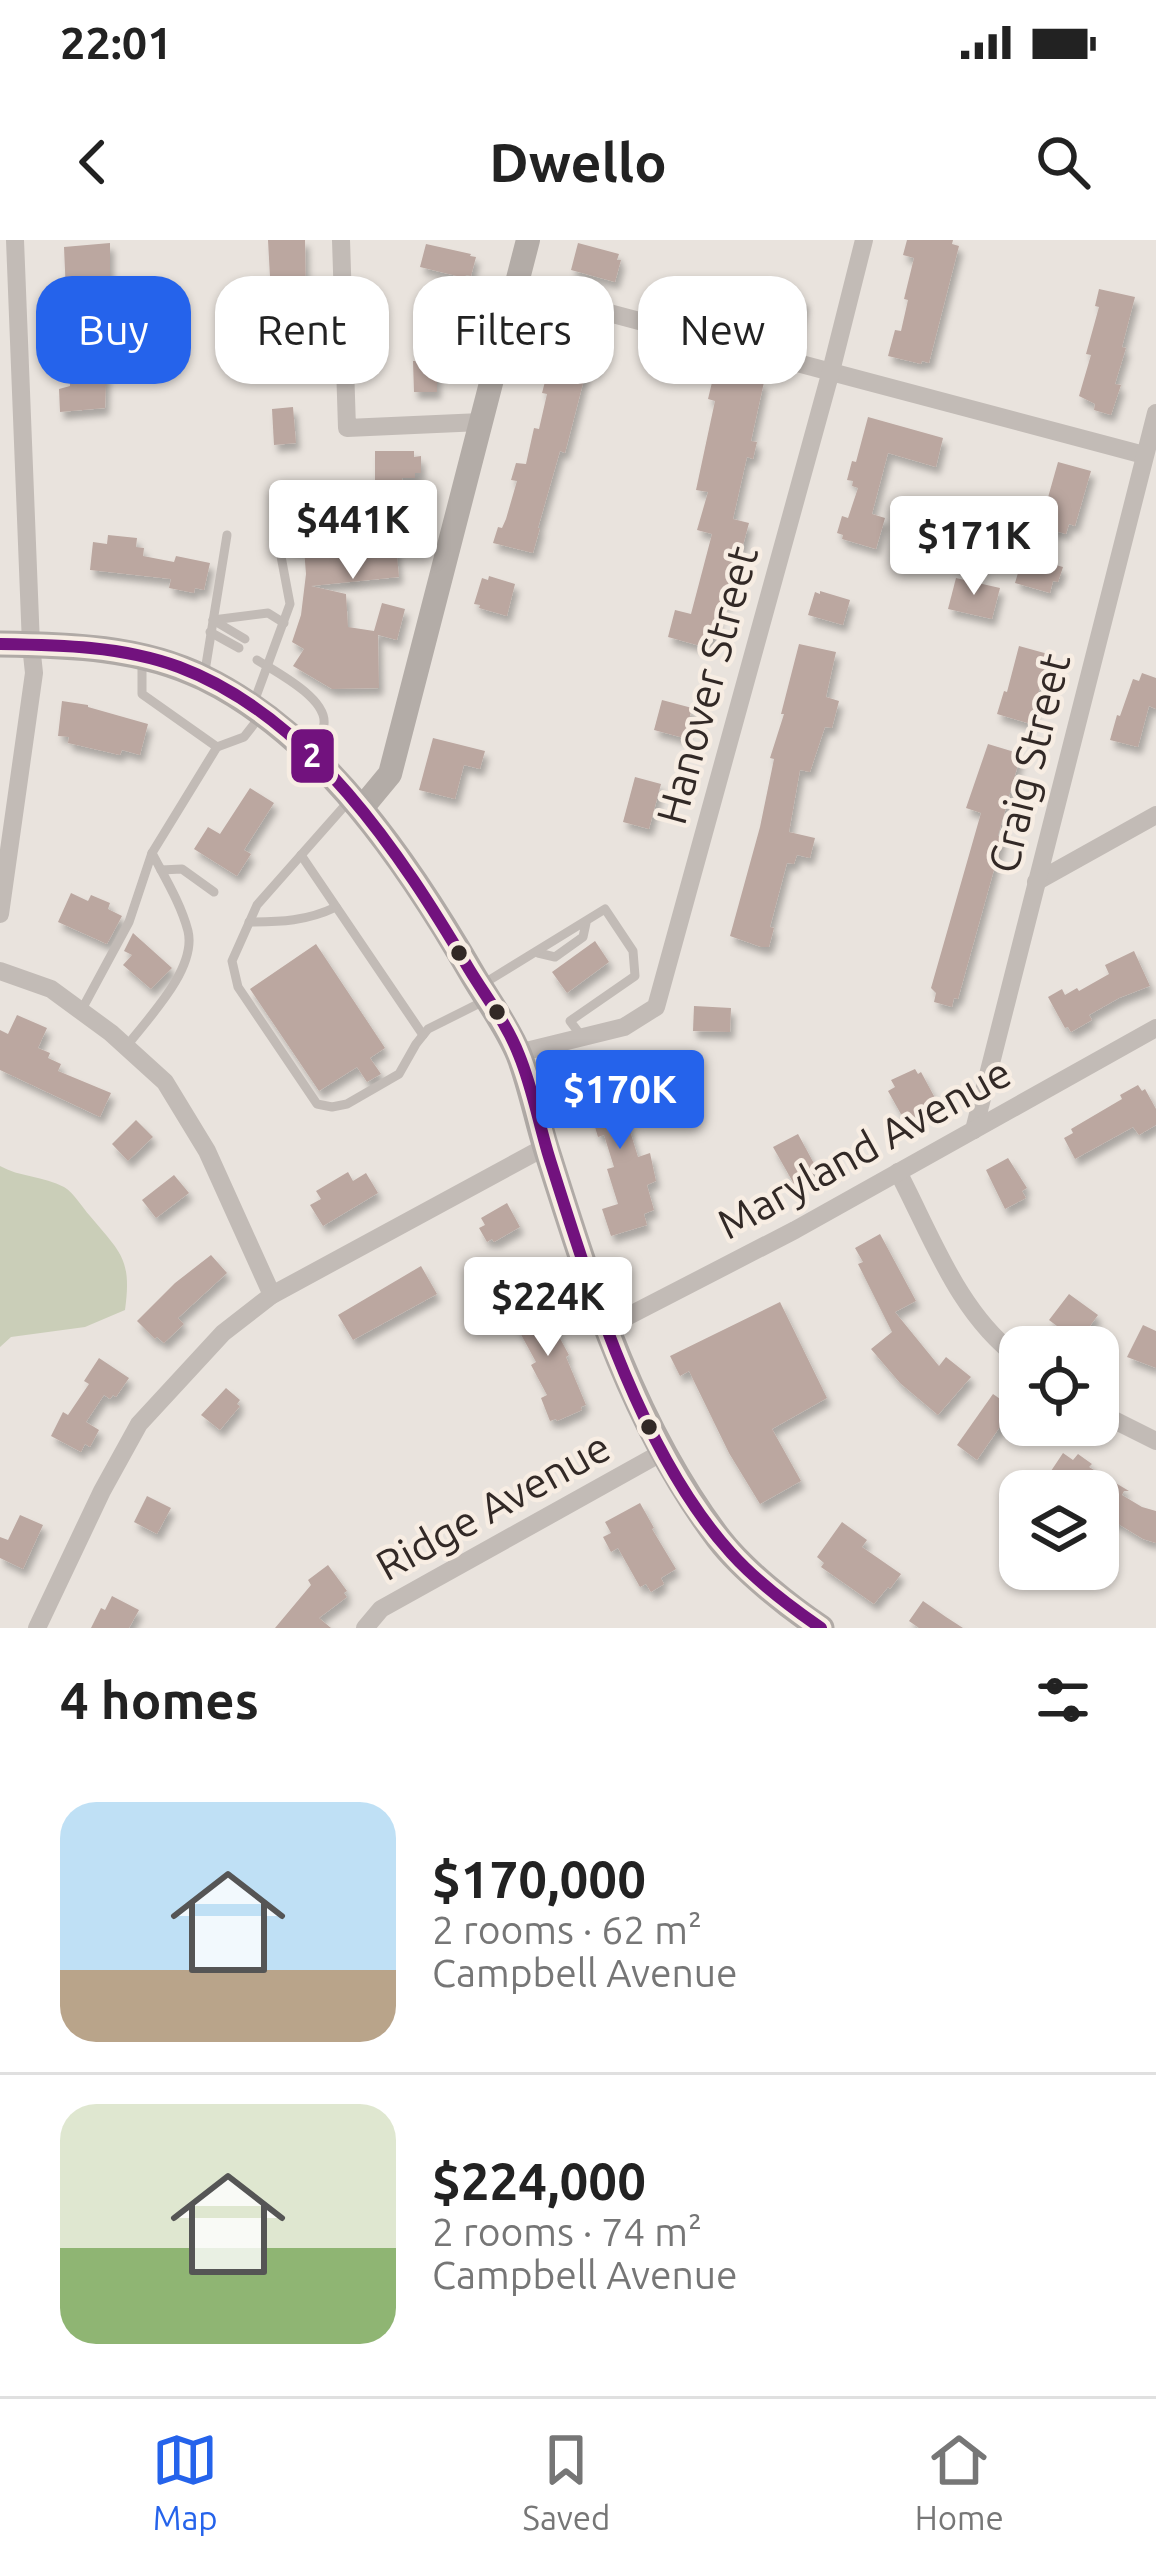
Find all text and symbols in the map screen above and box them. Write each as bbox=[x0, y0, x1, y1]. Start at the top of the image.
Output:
text: 22:01 bbox=[60, 17, 173, 68]
icon: back bbox=[60, 129, 126, 195]
icon: search bbox=[1030, 129, 1096, 195]
text: Dwello bbox=[489, 132, 667, 192]
chip: Buy bbox=[36, 276, 191, 384]
chip: Rent bbox=[215, 276, 389, 384]
chip: Filters bbox=[413, 276, 614, 384]
chip: New bbox=[638, 276, 807, 384]
pin: $441K bbox=[269, 480, 437, 582]
pin: $171K bbox=[890, 496, 1058, 598]
text: $441K bbox=[296, 497, 410, 540]
text: $171K bbox=[917, 513, 1031, 556]
street label: Hanover Street bbox=[647, 541, 766, 829]
street label: Craig Street bbox=[979, 648, 1078, 877]
line badge: 2 bbox=[289, 727, 336, 785]
text: 2 bbox=[303, 736, 321, 773]
unlabelled marker bbox=[448, 942, 470, 964]
unlabelled marker bbox=[486, 1001, 508, 1023]
street label: Maryland Avenue bbox=[709, 1048, 1018, 1248]
pin: $170K bbox=[536, 1050, 704, 1152]
text: $170K bbox=[563, 1067, 677, 1110]
pin: $224K bbox=[464, 1257, 632, 1359]
text: $224K bbox=[491, 1274, 605, 1317]
map controls bbox=[999, 1326, 1119, 1590]
button: locate bbox=[999, 1326, 1119, 1446]
unlabelled marker bbox=[638, 1416, 660, 1438]
street label: Ridge Avenue bbox=[368, 1422, 618, 1589]
button: layers bbox=[999, 1470, 1119, 1590]
icon: filters bbox=[1030, 1667, 1096, 1733]
text: 4 homes bbox=[60, 1671, 259, 1729]
icon: home bbox=[156, 1850, 300, 1994]
text: $170,000 bbox=[432, 1850, 646, 1908]
text: 2 rooms · 62 m² bbox=[432, 1908, 702, 1951]
text: Campbell Avenue bbox=[432, 1951, 738, 1994]
icon: home bbox=[156, 2152, 300, 2296]
text: $224,000 bbox=[432, 2152, 646, 2210]
text: 2 rooms · 74 m² bbox=[432, 2210, 702, 2253]
text: Campbell Avenue bbox=[432, 2253, 738, 2296]
tab: Map bbox=[152, 2427, 218, 2536]
tab: Saved bbox=[523, 2427, 610, 2536]
tab: Home bbox=[915, 2427, 1004, 2536]

